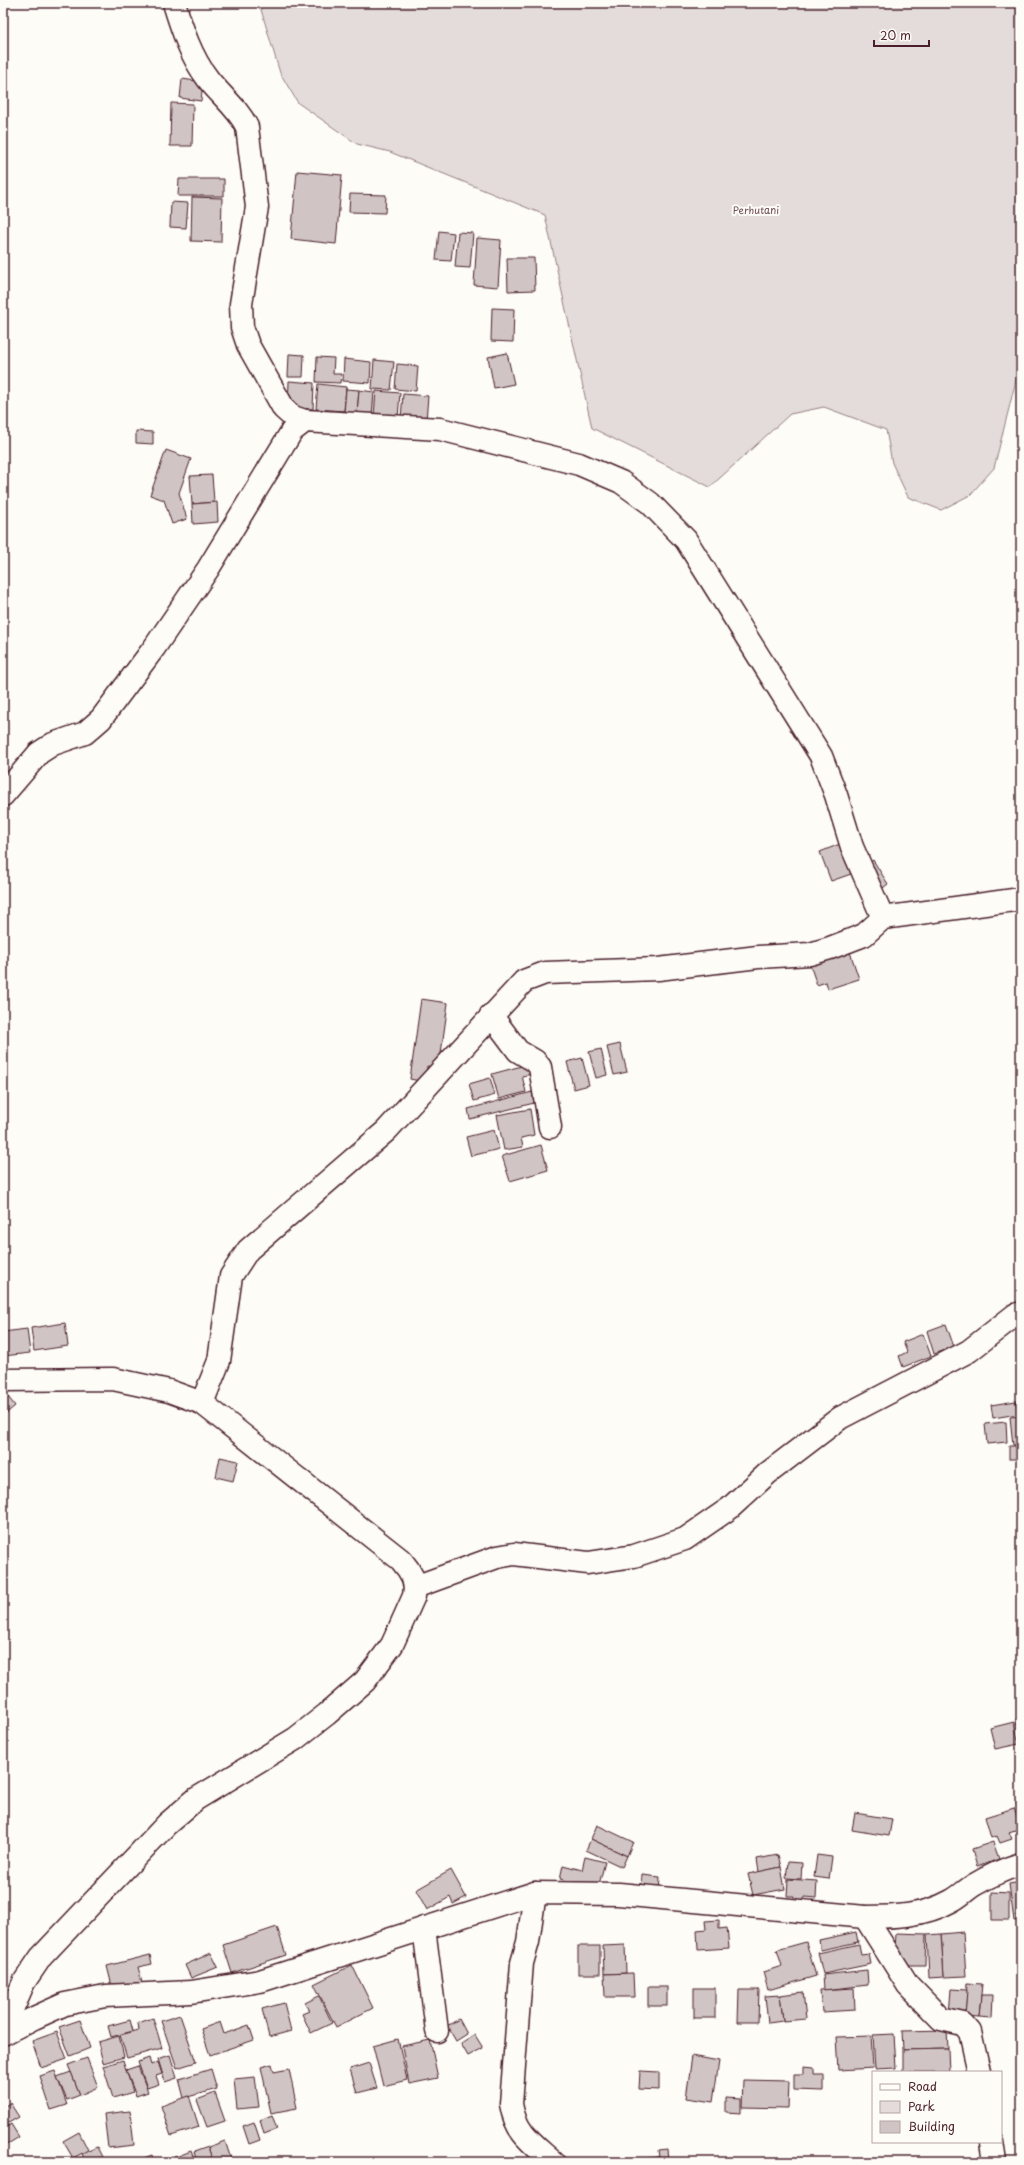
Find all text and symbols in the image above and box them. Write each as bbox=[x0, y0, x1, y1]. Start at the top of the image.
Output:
scale bar bbox=[874, 22, 929, 48]
text: 20 m bbox=[880, 26, 911, 44]
park label: Perhutani bbox=[733, 202, 779, 217]
legend bbox=[872, 2071, 1002, 2143]
text: Road bbox=[908, 2077, 937, 2095]
text: Park bbox=[908, 2097, 935, 2115]
text: Building bbox=[908, 2117, 955, 2135]

